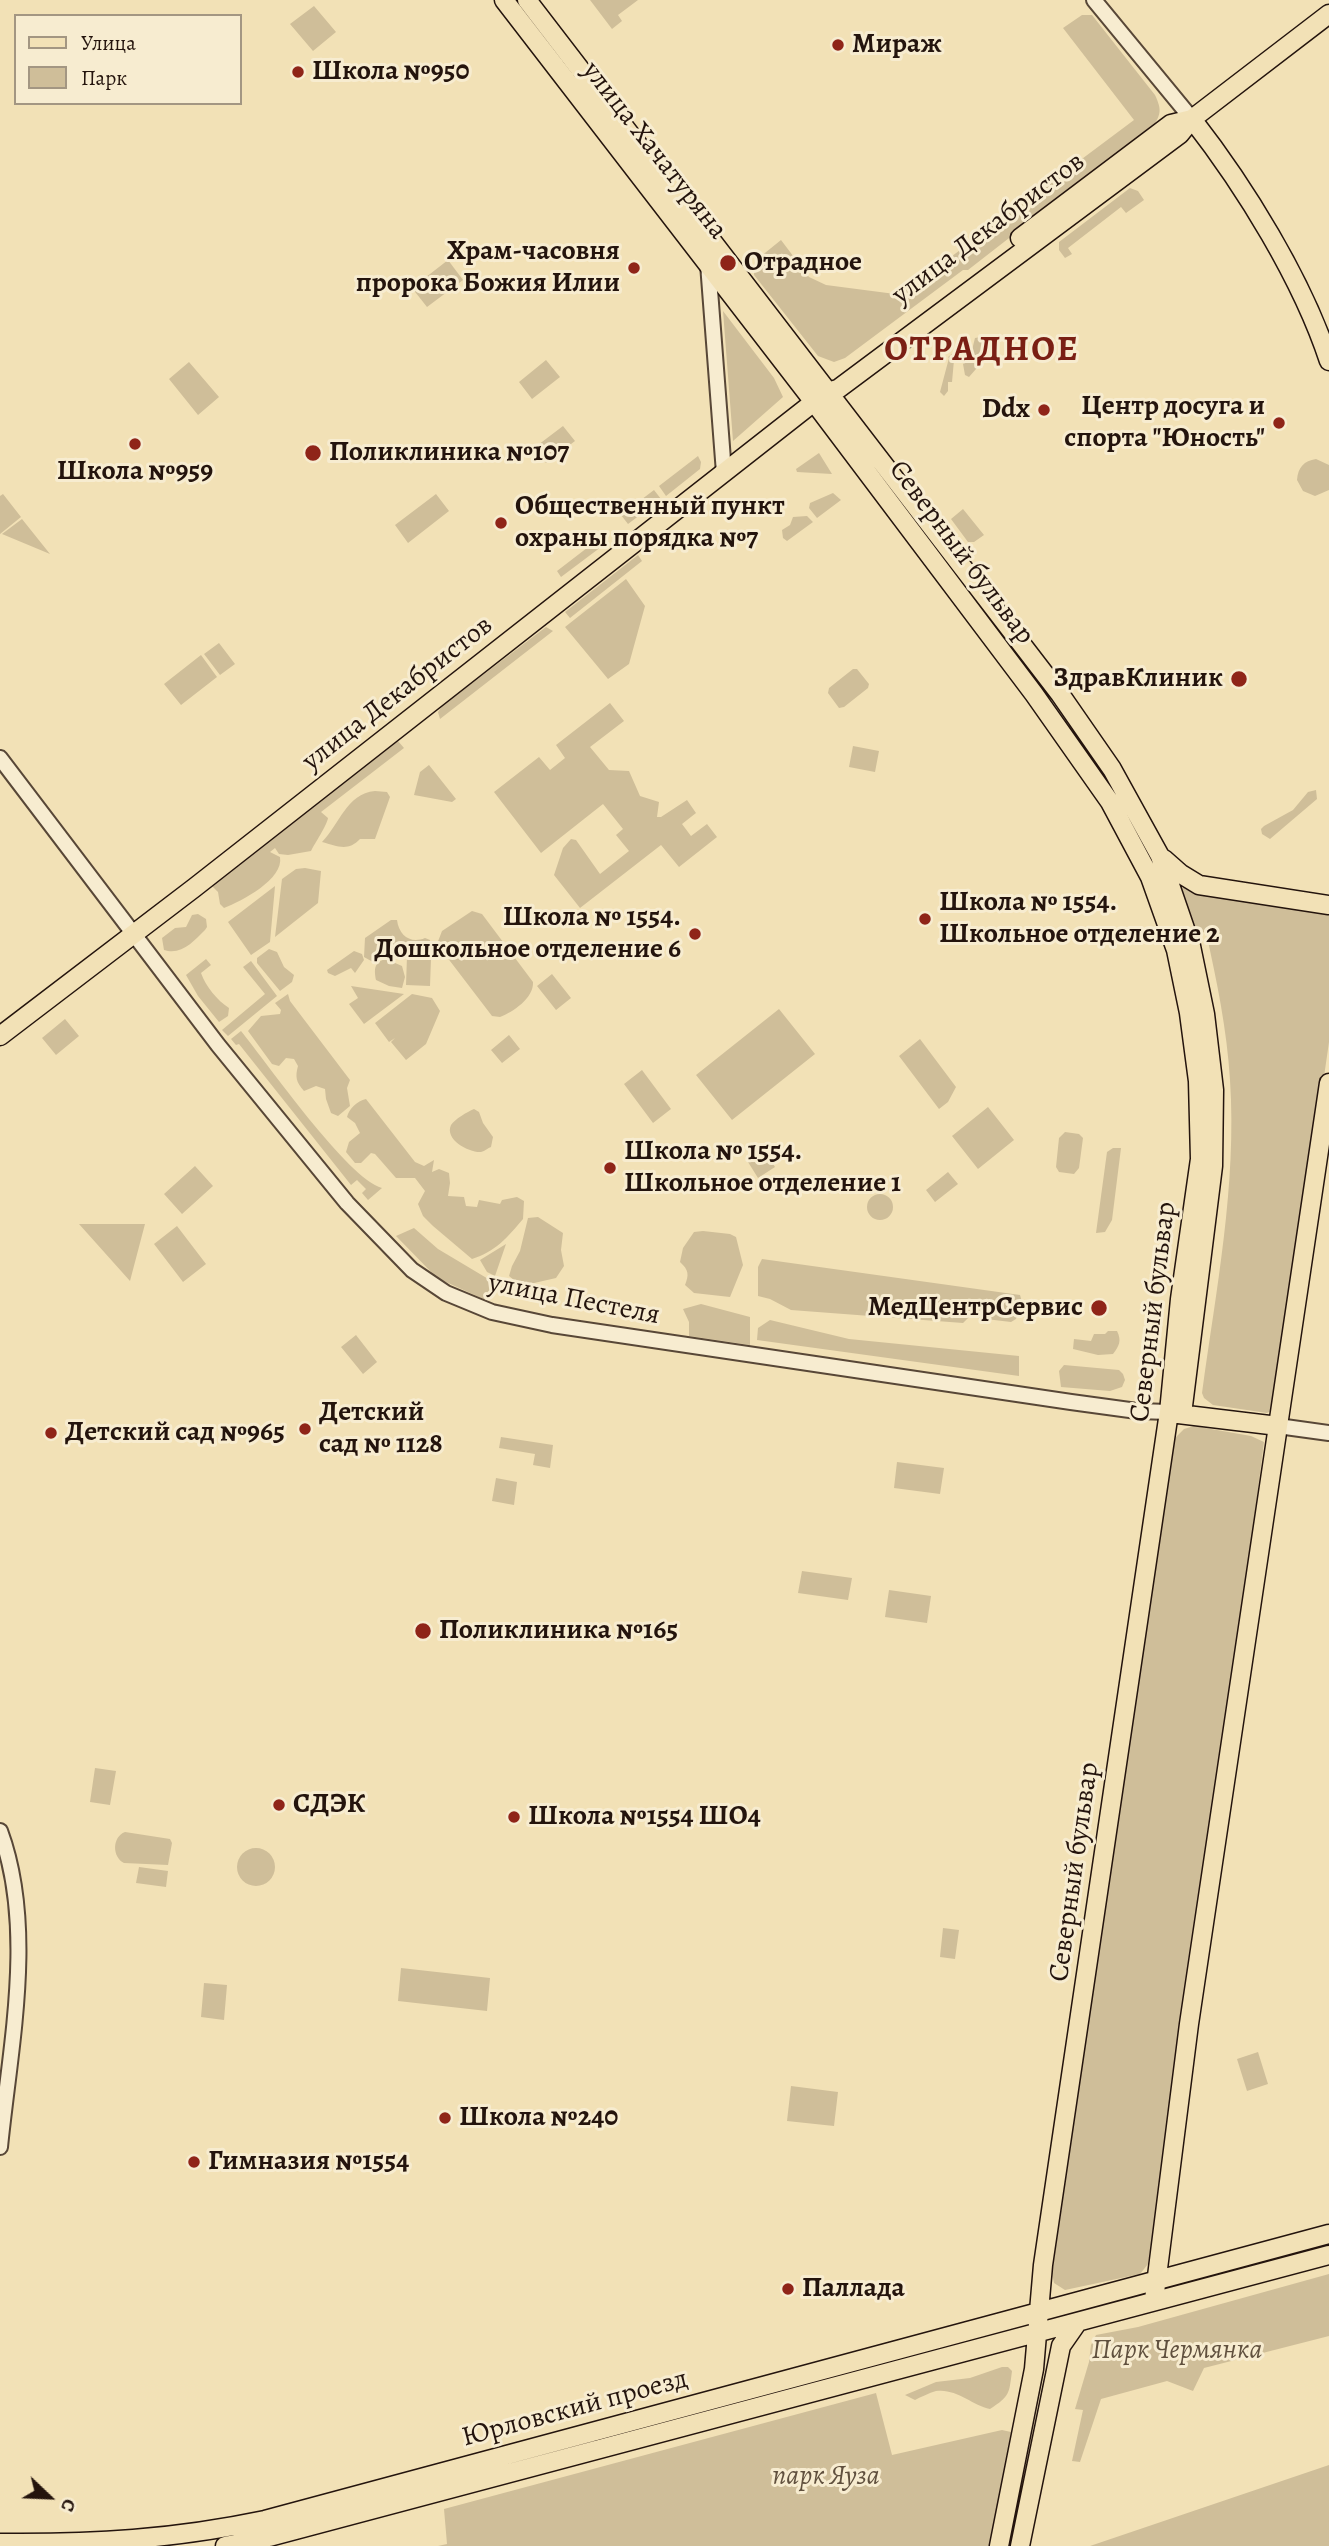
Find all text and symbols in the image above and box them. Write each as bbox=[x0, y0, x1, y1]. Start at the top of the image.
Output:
legend bbox=[14, 14, 242, 105]
place label: Мираж bbox=[852, 28, 942, 62]
text: Улица bbox=[81, 29, 136, 57]
marker: Мираж bbox=[830, 37, 846, 53]
place label: Школа №950 bbox=[312, 55, 470, 89]
street label: улица Хачатуряна bbox=[574, 55, 734, 247]
text: Парк bbox=[81, 64, 127, 92]
marker: Школа №950 bbox=[290, 64, 306, 80]
street label: улица Декабристов bbox=[886, 146, 1092, 312]
place label: Храм-часовня пророка Божия Илии bbox=[356, 235, 620, 301]
place label: Отрадное bbox=[744, 246, 862, 280]
marker: Отрадное bbox=[718, 253, 738, 273]
marker: Храм-часовня пророка Божия Илии bbox=[626, 260, 642, 276]
district label: ОТРАДНОЕ bbox=[885, 330, 1079, 372]
place label: Центр досуга и спорта "Юность" bbox=[1064, 390, 1265, 456]
place label: Ddx bbox=[982, 393, 1030, 427]
marker: Ddx bbox=[1036, 402, 1052, 418]
marker: Центр досуга и спорта "Юность" bbox=[1271, 415, 1287, 431]
marker: Школа №959 bbox=[127, 436, 143, 452]
place label: Поликлиника №107 bbox=[329, 436, 569, 470]
marker: Поликлиника №107 bbox=[303, 443, 323, 463]
street label: Северный бульвар bbox=[881, 454, 1041, 652]
place label: Школа №959 bbox=[57, 455, 213, 489]
place label: Общественный пункт охраны порядка №7 bbox=[515, 490, 785, 556]
marker: Общественный пункт охраны порядка №7 bbox=[493, 515, 509, 531]
street label: улица Декабристов bbox=[296, 609, 500, 779]
place label: ЗдравКлиник bbox=[1053, 662, 1223, 696]
marker: ЗдравКлиник bbox=[1229, 669, 1249, 689]
place label: Школа № 1554. Школьное отделение 2 bbox=[939, 886, 1220, 952]
place label: Школа № 1554. Дошкольное отделение 6 bbox=[374, 901, 681, 967]
marker: Школа № 1554. Школьное отделение 2 bbox=[917, 911, 933, 927]
marker: Школа № 1554. Дошкольное отделение 6 bbox=[687, 926, 703, 942]
place label: Школа № 1554. Школьное отделение 1 bbox=[624, 1135, 901, 1201]
marker: Школа № 1554. Школьное отделение 1 bbox=[602, 1160, 618, 1176]
street label: Северный бульвар bbox=[1124, 1200, 1184, 1424]
street label: улица Пестеля bbox=[485, 1267, 663, 1333]
place label: МедЦентрСервис bbox=[868, 1291, 1083, 1325]
marker: МедЦентрСервис bbox=[1089, 1298, 1109, 1318]
place label: Детский сад № 1128 bbox=[319, 1396, 443, 1462]
place label: Детский сад №965 bbox=[65, 1416, 285, 1450]
marker: Детский сад № 1128 bbox=[297, 1421, 313, 1437]
marker: Детский сад №965 bbox=[43, 1425, 59, 1441]
place label: Поликлиника №165 bbox=[439, 1614, 678, 1648]
marker: Поликлиника №165 bbox=[413, 1621, 433, 1641]
street label: Северный бульвар bbox=[1043, 1760, 1107, 1984]
place label: СДЭК bbox=[293, 1788, 365, 1822]
marker: СДЭК bbox=[271, 1797, 287, 1813]
place label: Школа №1554 ШО4 bbox=[528, 1800, 761, 1834]
marker: Школа №1554 ШО4 bbox=[506, 1809, 522, 1825]
place label: Школа №240 bbox=[459, 2101, 618, 2135]
marker: Школа №240 bbox=[437, 2110, 453, 2126]
place label: Гимназия №1554 bbox=[208, 2145, 409, 2179]
marker: Гимназия №1554 bbox=[186, 2154, 202, 2170]
place label: Паллада bbox=[802, 2272, 905, 2306]
marker: Паллада bbox=[780, 2281, 796, 2297]
park label: Парк Чермянка bbox=[1092, 2334, 1262, 2368]
street label: Юрловский проезд bbox=[458, 2363, 692, 2455]
park label: парк Яуза bbox=[772, 2460, 880, 2494]
north arrow bbox=[14, 2462, 84, 2532]
text: С bbox=[54, 2495, 83, 2516]

